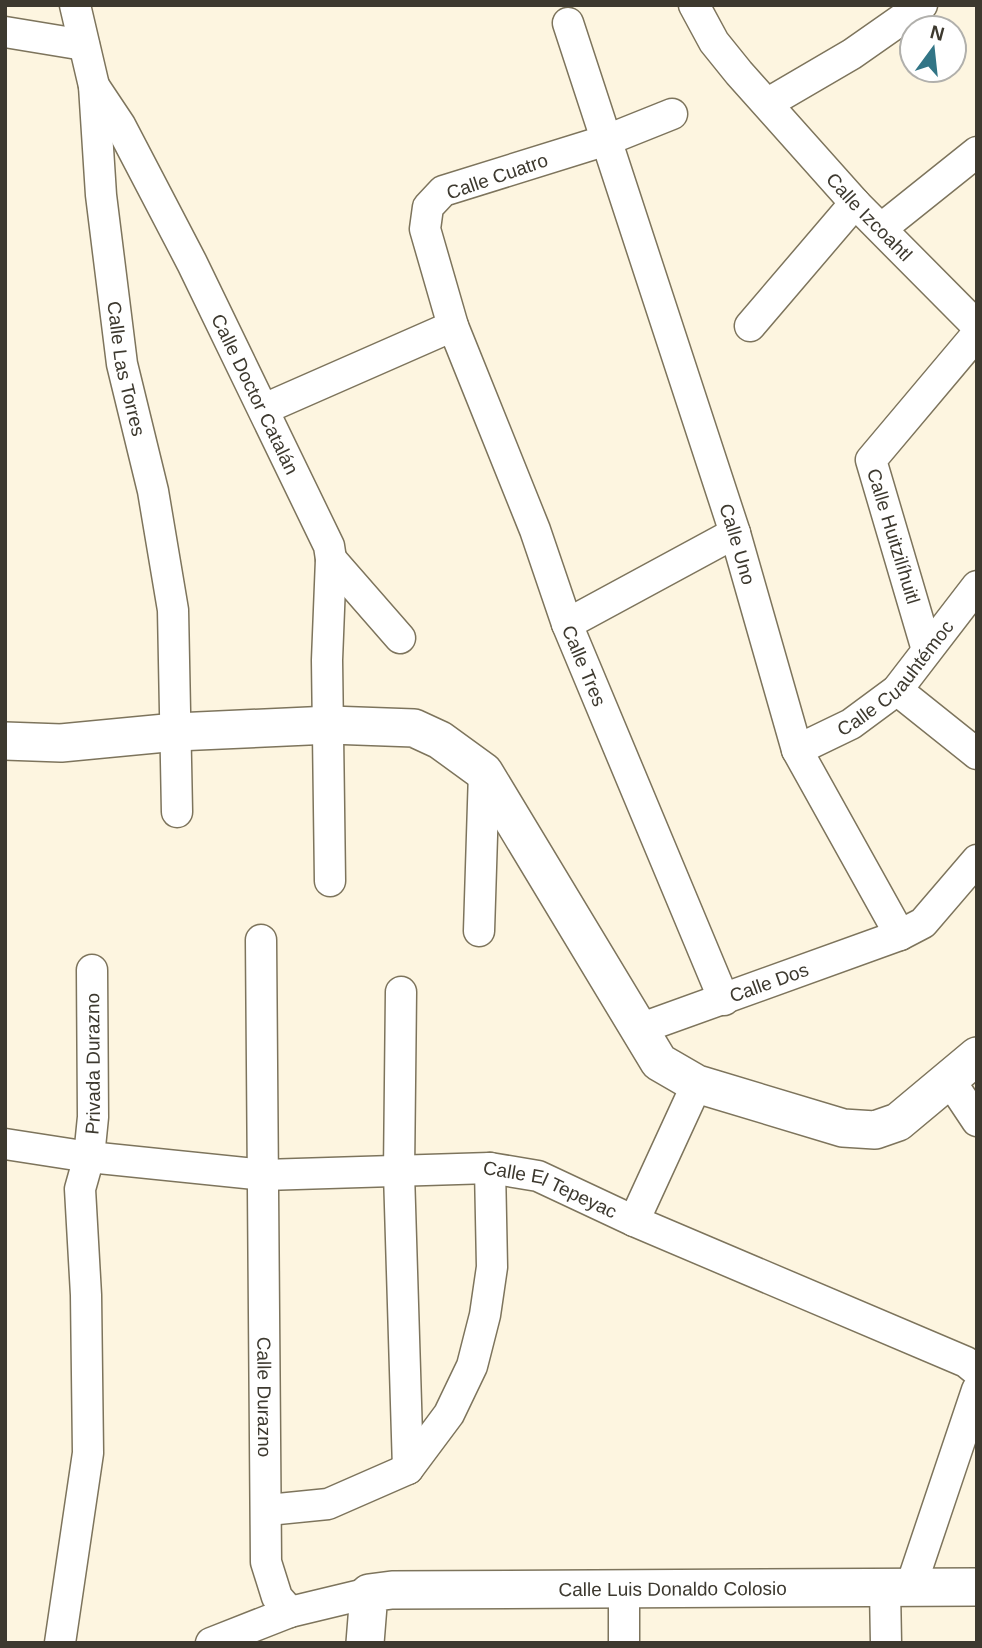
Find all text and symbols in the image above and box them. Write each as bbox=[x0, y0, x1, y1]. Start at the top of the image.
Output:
north arrow bbox=[898, 14, 968, 84]
text: N bbox=[928, 21, 947, 45]
street label: Calle Cuatro bbox=[444, 149, 551, 204]
street label: Calle Izcoahtl bbox=[822, 169, 916, 265]
street label: Calle Las Torres bbox=[103, 300, 149, 438]
street label: Calle Doctor Catalán bbox=[207, 311, 303, 478]
street label: Calle Huitzilíhuitl bbox=[863, 466, 924, 606]
street label: Calle Uno bbox=[715, 501, 759, 587]
street label: Calle Cuauhtémoc bbox=[834, 616, 958, 740]
street label: Calle Tres bbox=[558, 622, 610, 709]
street label: Calle Dos bbox=[727, 959, 811, 1007]
street label: Privada Durazno bbox=[81, 993, 104, 1136]
street label: Calle El Tepeyac bbox=[482, 1157, 620, 1222]
street label: Calle Durazno bbox=[253, 1337, 275, 1457]
street label: Calle Luis Donaldo Colosio bbox=[558, 1578, 787, 1600]

